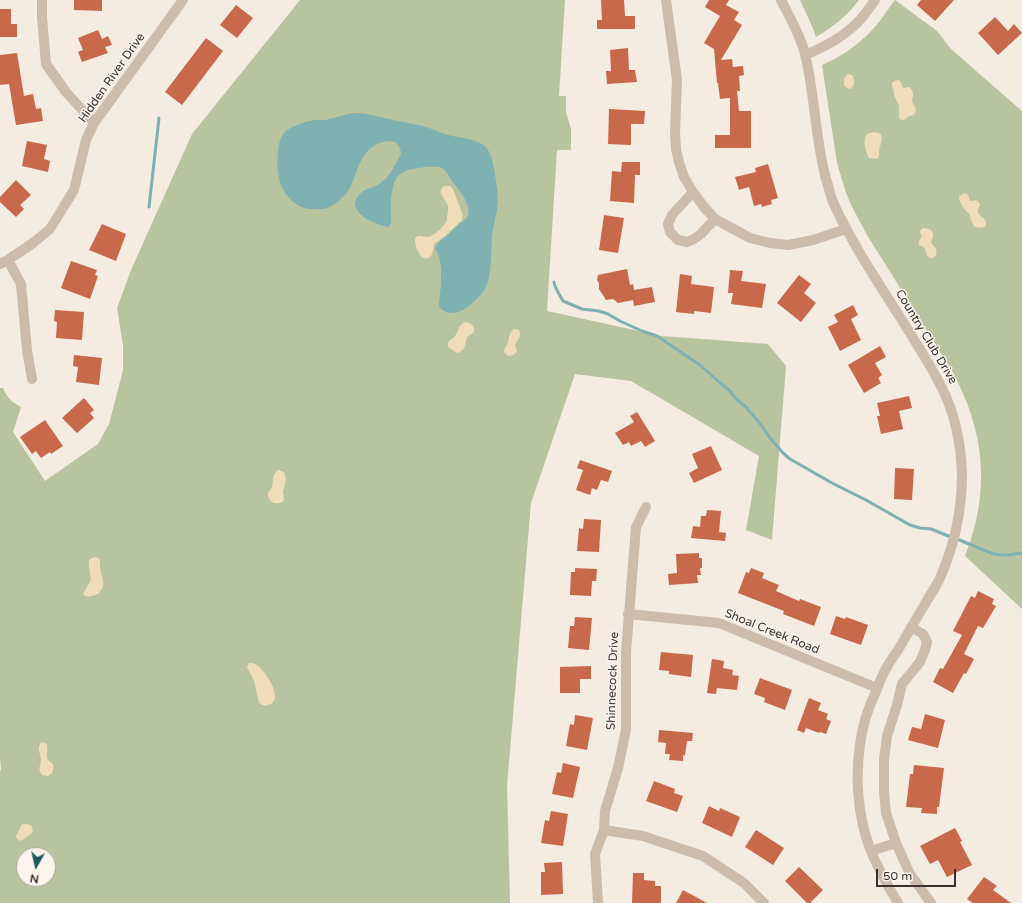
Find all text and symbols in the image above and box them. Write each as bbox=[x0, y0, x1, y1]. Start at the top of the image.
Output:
street label: Hidden River Drive bbox=[76, 30, 148, 126]
street label: Country Club Drive bbox=[892, 287, 960, 387]
street label: Shoal Creek Road bbox=[723, 606, 821, 658]
street label: Shinnecock Drive bbox=[604, 632, 622, 730]
north arrow bbox=[16, 847, 56, 887]
scale bar bbox=[878, 861, 958, 887]
text: 50 m bbox=[883, 869, 912, 883]
text: N bbox=[29, 871, 40, 885]

